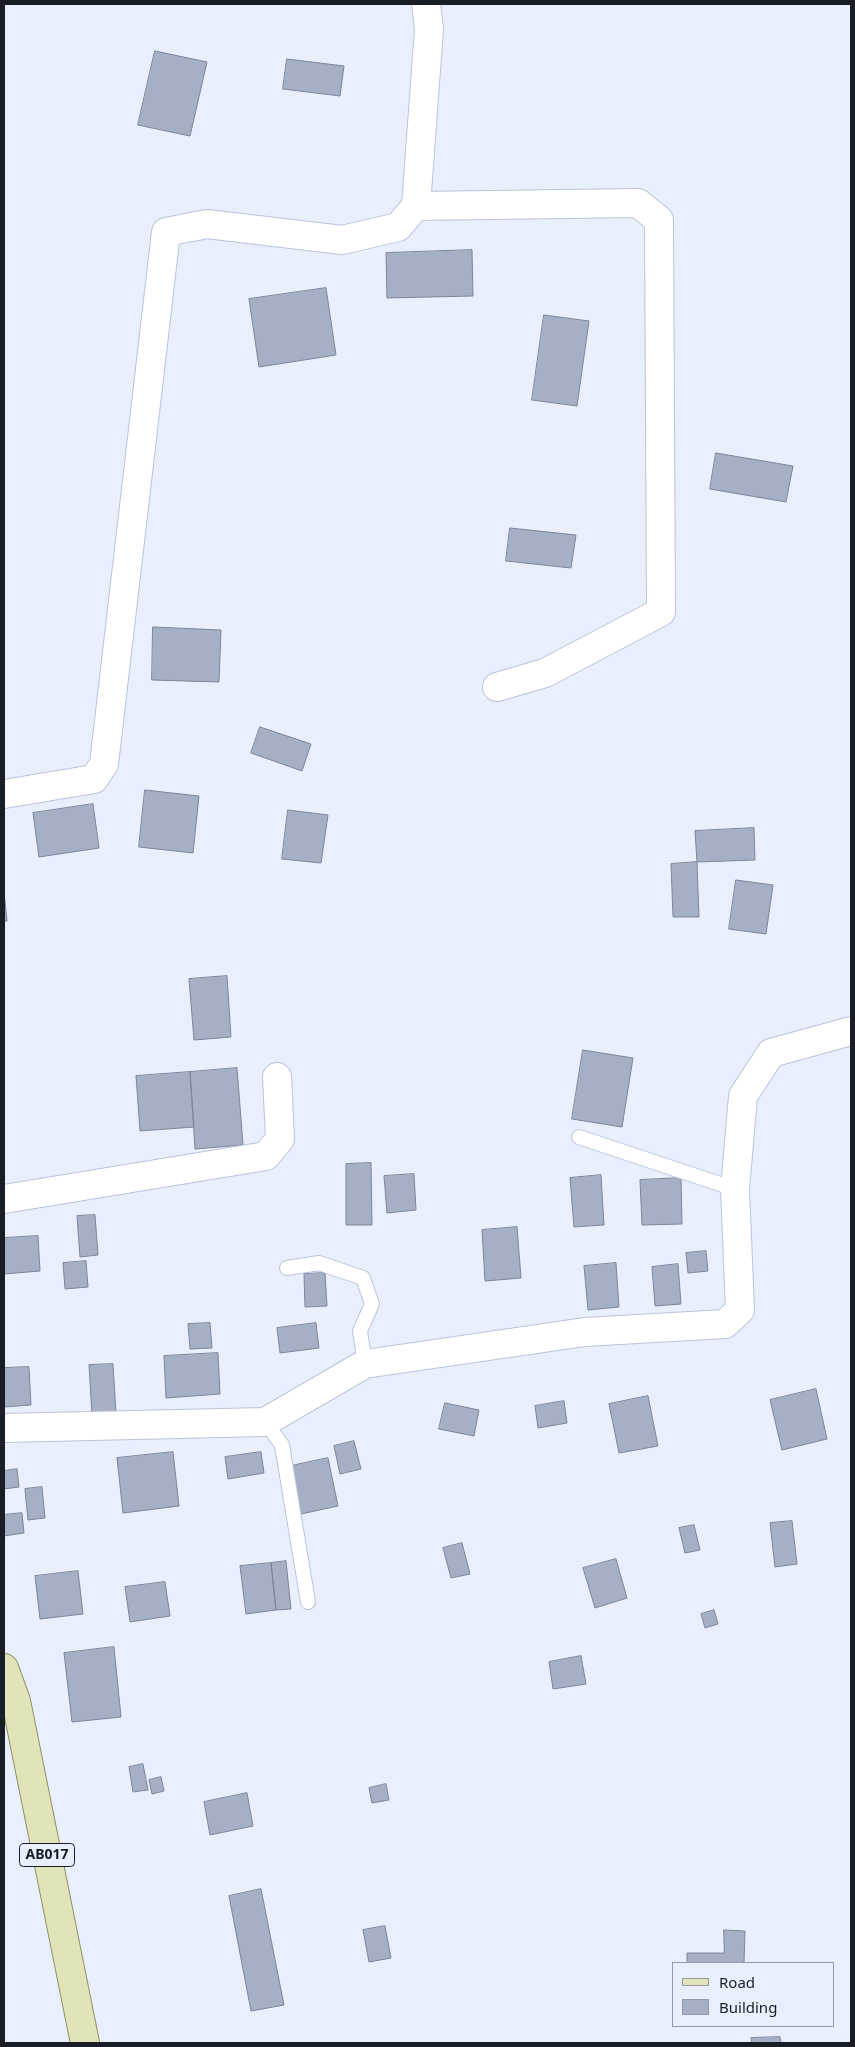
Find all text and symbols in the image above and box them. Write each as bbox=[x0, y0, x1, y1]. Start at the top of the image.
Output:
road number: AB017 bbox=[20, 1844, 74, 1866]
legend bbox=[672, 1962, 835, 2027]
text: Road bbox=[719, 1972, 755, 1992]
text: Building bbox=[719, 1997, 777, 2017]

